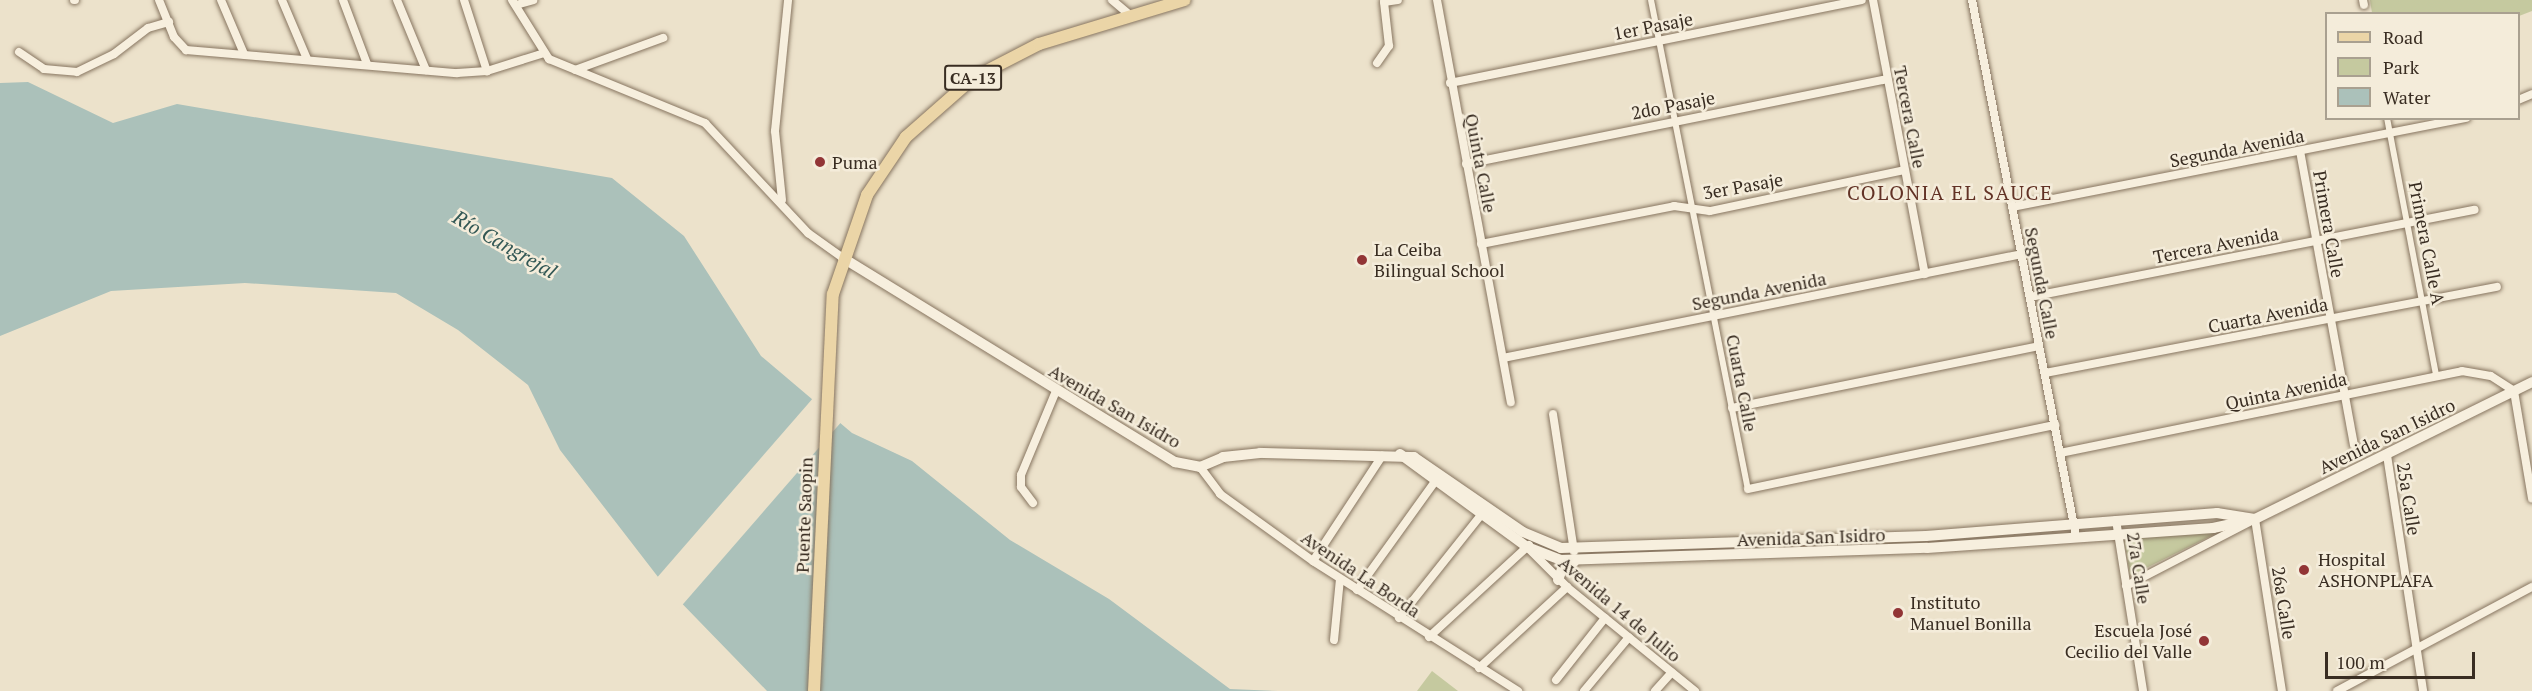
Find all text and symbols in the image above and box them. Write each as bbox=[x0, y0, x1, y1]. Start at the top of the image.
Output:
street label: 1er Pasaje bbox=[1611, 8, 1695, 44]
legend bbox=[2325, 12, 2520, 120]
text: Road bbox=[2383, 25, 2423, 49]
text: Park bbox=[2383, 55, 2419, 79]
street label: Tercera Calle bbox=[1889, 64, 1931, 170]
road number: CA-13 bbox=[943, 65, 1003, 91]
text: Water bbox=[2383, 85, 2430, 109]
street label: 2do Pasaje bbox=[1629, 86, 1717, 124]
street label: Quinta Calle bbox=[1461, 112, 1501, 214]
street label: Segunda Avenida bbox=[2168, 124, 2306, 172]
place label: Puma bbox=[832, 151, 878, 173]
marker: Puma bbox=[813, 155, 827, 169]
street label: 3er Pasaje bbox=[1701, 168, 1785, 204]
street label: Primera Calle bbox=[2309, 169, 2349, 279]
street label: Primera Calle A bbox=[2404, 179, 2450, 307]
district label: COLONIA EL SAUCE bbox=[1847, 180, 2053, 204]
water label: Río Cangrejal bbox=[449, 205, 561, 283]
street label: Tercera Avenida bbox=[2151, 222, 2281, 268]
street label: Segunda Calle bbox=[2021, 225, 2063, 341]
place label: La Ceiba Bilingual School bbox=[1374, 239, 1505, 282]
marker: La Ceiba Bilingual School bbox=[1355, 253, 1369, 267]
street label: Segunda Avenida bbox=[1690, 267, 1828, 315]
street label: Cuarta Avenida bbox=[2206, 293, 2330, 337]
street label: Cuarta Calle bbox=[1722, 333, 1762, 433]
street label: Avenida San Isidro bbox=[1045, 359, 1185, 453]
street label: Quinta Avenida bbox=[2223, 368, 2349, 414]
street label: Avenida San Isidro bbox=[2315, 394, 2459, 478]
street label: Puente Saopin bbox=[791, 457, 817, 573]
street label: 25a Calle bbox=[2393, 461, 2425, 537]
street label: Avenida San Isidro bbox=[1736, 524, 1886, 550]
street label: Avenida La Borda bbox=[1297, 526, 1425, 622]
street label: 27a Calle bbox=[2123, 531, 2155, 605]
place label: Hospital ASHONPLAFA bbox=[2318, 549, 2433, 592]
street label: Avenida 14 de Julio bbox=[1555, 552, 1685, 666]
marker: Hospital ASHONPLAFA bbox=[2295, 561, 2313, 579]
street label: 26a Calle bbox=[2268, 565, 2300, 641]
place label: Instituto Manuel Bonilla bbox=[1910, 592, 2032, 634]
marker: Instituto Manuel Bonilla bbox=[1891, 606, 1905, 620]
place label: Escuela José Cecilio del Valle bbox=[2064, 620, 2192, 662]
marker: Escuela José Cecilio del Valle bbox=[2197, 634, 2211, 648]
scale bar bbox=[2328, 640, 2478, 678]
text: 100 m bbox=[2336, 650, 2385, 674]

